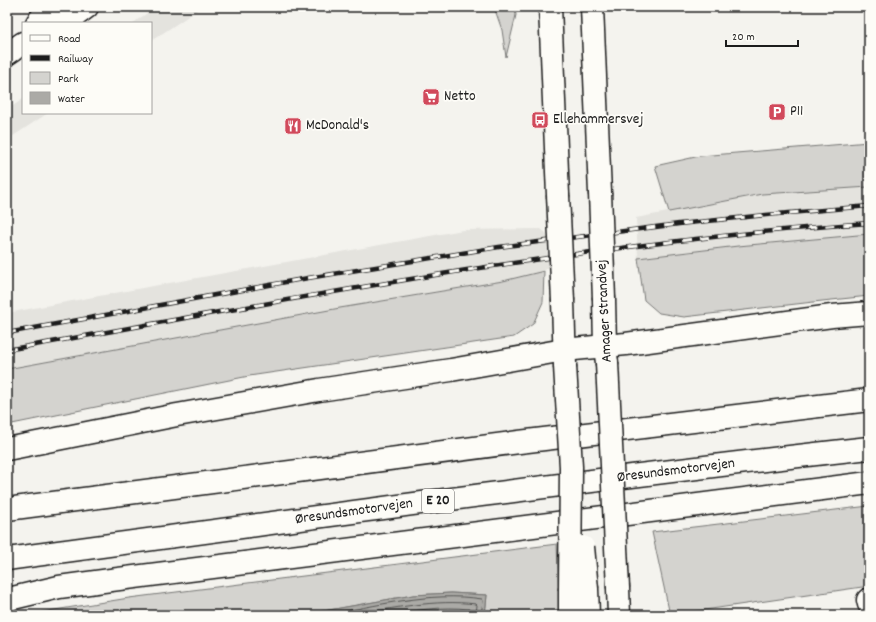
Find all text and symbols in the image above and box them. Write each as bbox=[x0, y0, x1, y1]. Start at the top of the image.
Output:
legend bbox=[22, 22, 152, 114]
scale bar bbox=[726, 22, 798, 48]
text: 20 m bbox=[732, 29, 755, 46]
text: Road bbox=[58, 31, 80, 48]
text: Railway bbox=[58, 51, 94, 68]
text: Park bbox=[58, 71, 79, 88]
place label: Netto bbox=[444, 86, 476, 108]
supermarket icon: Netto bbox=[421, 87, 441, 107]
text: Water bbox=[58, 91, 85, 108]
place label: P11 bbox=[790, 101, 803, 123]
parking icon: P11 bbox=[767, 102, 787, 122]
place label: Ellehammersvej bbox=[553, 109, 643, 131]
bus stop icon: Ellehammersvej bbox=[530, 110, 550, 130]
place label: McDonald's bbox=[306, 115, 369, 137]
restaurant icon: McDonald's bbox=[283, 116, 303, 136]
street label: Amager Strandvej bbox=[591, 259, 619, 363]
street label: Øresundsmotorvejen bbox=[616, 453, 736, 489]
road number: E 20 bbox=[422, 489, 454, 513]
street label: Øresundsmotorvejen bbox=[294, 493, 414, 531]

